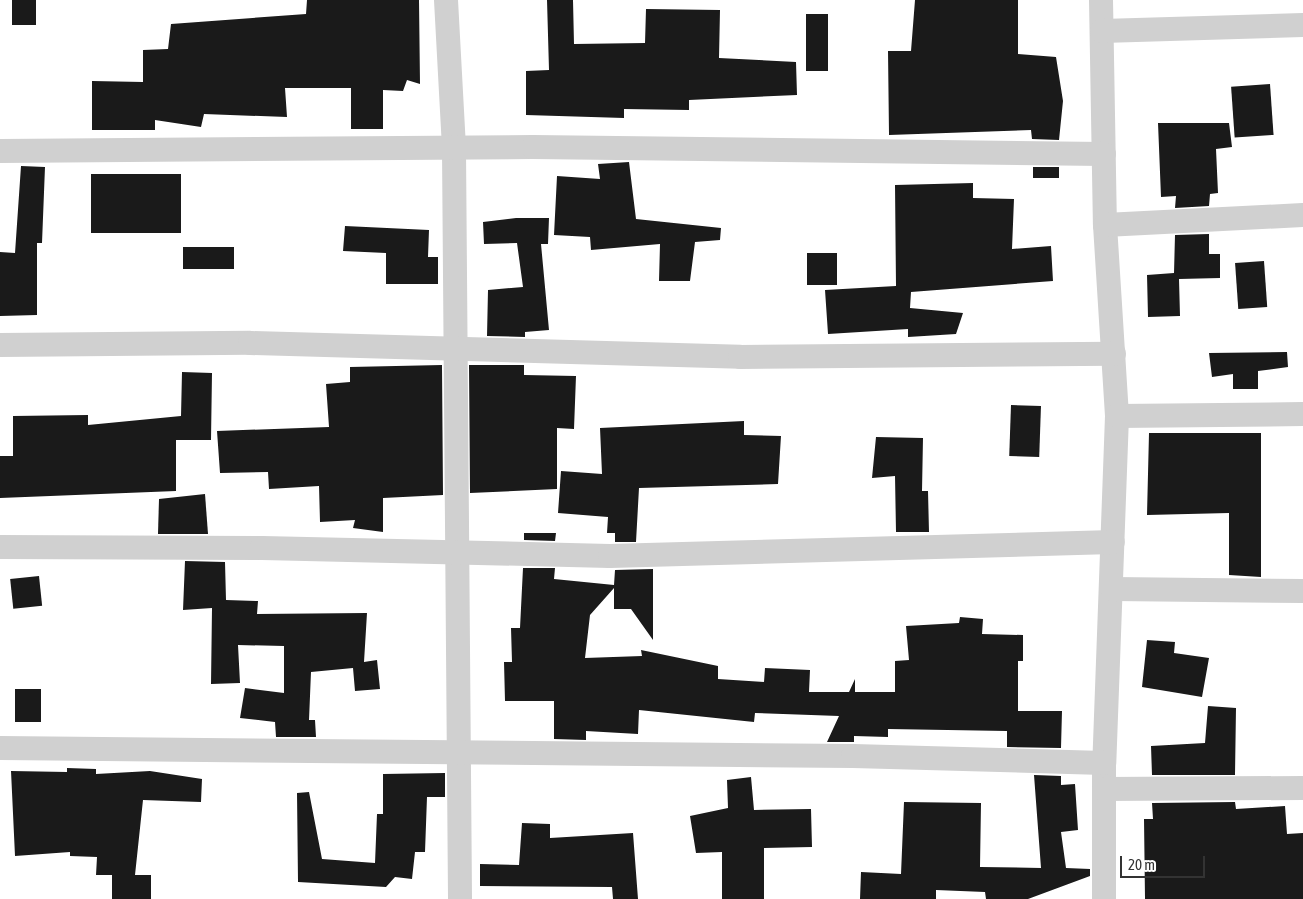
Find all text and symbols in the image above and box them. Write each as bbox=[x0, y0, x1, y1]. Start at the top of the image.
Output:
scale bar bbox=[1123, 846, 1208, 878]
text: 20 m bbox=[1128, 856, 1155, 873]

